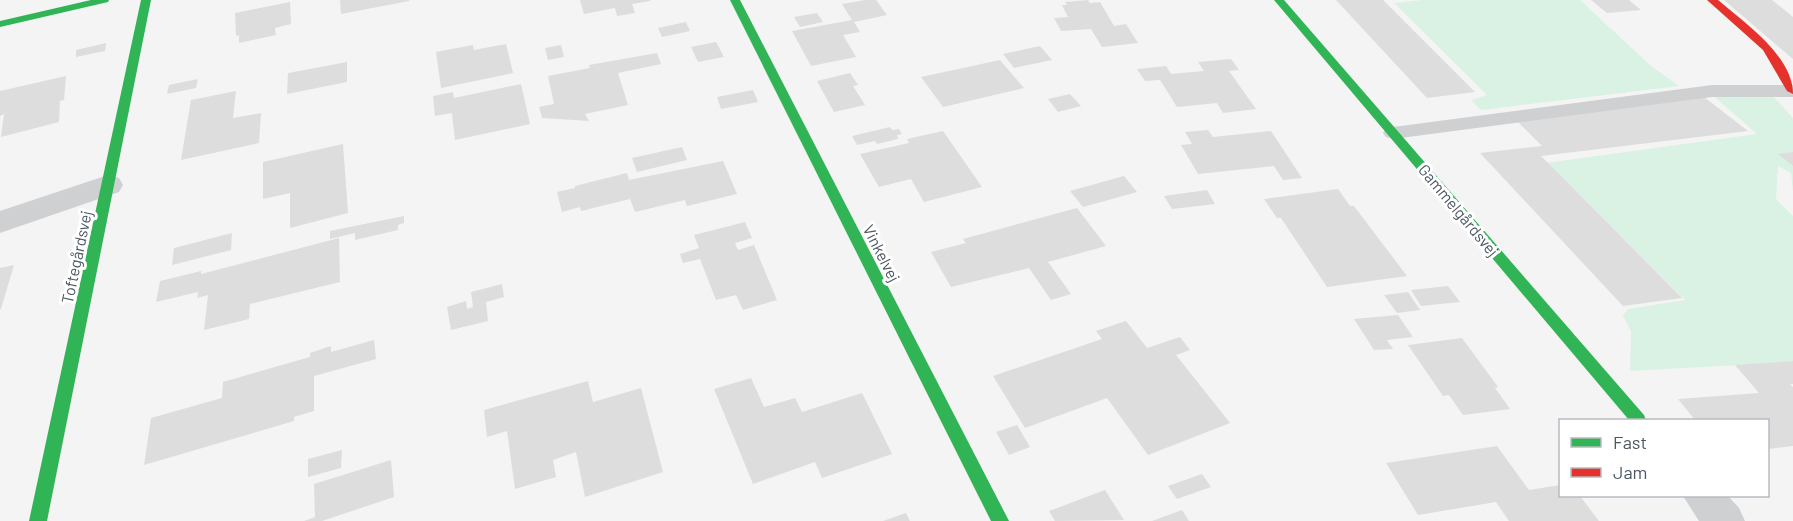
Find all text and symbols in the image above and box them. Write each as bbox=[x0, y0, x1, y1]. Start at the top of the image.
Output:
street label: Gammelgårdsvej bbox=[1415, 160, 1503, 260]
street label: Toftegårdsvej bbox=[57, 209, 95, 305]
street label: Vinkelvej bbox=[860, 221, 904, 285]
legend bbox=[1559, 419, 1769, 497]
text: Fast bbox=[1613, 431, 1647, 453]
text: Jam bbox=[1613, 461, 1647, 483]

